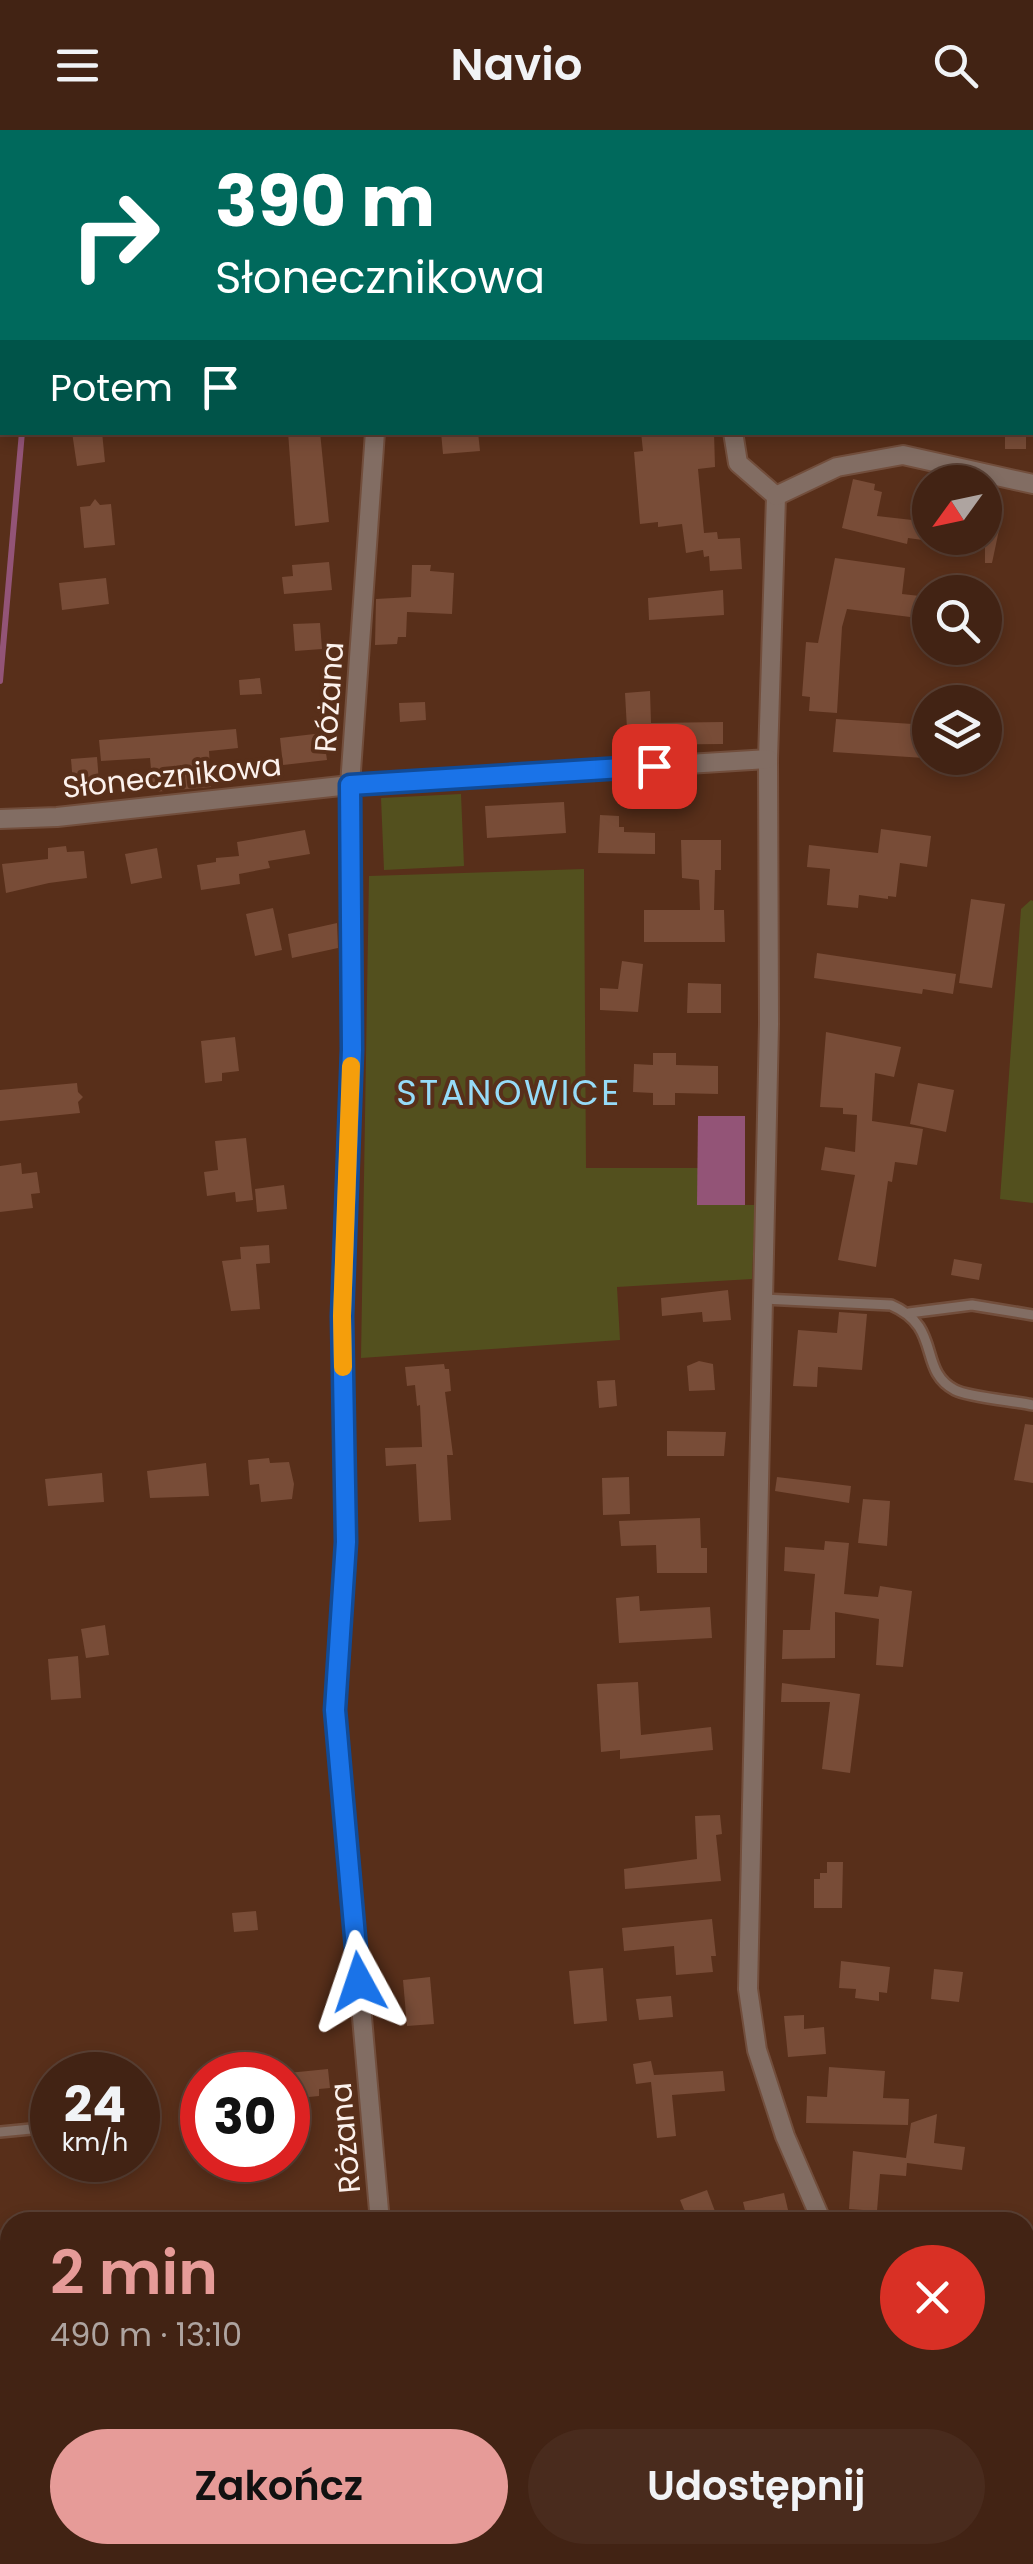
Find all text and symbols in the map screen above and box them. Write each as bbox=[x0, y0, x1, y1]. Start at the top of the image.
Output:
text: Navio bbox=[451, 33, 582, 96]
icon: menu bbox=[50, 38, 105, 93]
icon: search bbox=[928, 38, 983, 93]
text: 390 m bbox=[215, 152, 435, 251]
icon: right bbox=[50, 170, 180, 300]
text: Słonecznikowa bbox=[215, 246, 545, 309]
icon: arrive bbox=[193, 360, 248, 415]
text: Potem bbox=[50, 361, 173, 414]
north arrow bbox=[912, 465, 1002, 555]
map controls bbox=[912, 465, 1002, 775]
button: search bbox=[912, 575, 1002, 665]
street label: Różana bbox=[304, 640, 354, 754]
button: layers bbox=[912, 685, 1002, 775]
pin bbox=[612, 724, 697, 809]
icon: arrive bbox=[627, 739, 682, 794]
street label: Słonecznikowa bbox=[60, 743, 284, 809]
district label: STANOWICE bbox=[396, 1068, 622, 1117]
position arrow bbox=[307, 1930, 411, 2034]
speed limit sign: 30 bbox=[180, 2052, 310, 2182]
text: 24 bbox=[64, 2069, 126, 2140]
street label: Różana bbox=[319, 2081, 371, 2195]
text: km/h bbox=[62, 2125, 128, 2160]
text: 2 min bbox=[50, 2231, 218, 2315]
button: close bbox=[880, 2245, 985, 2350]
text: 490 m · 13:10 bbox=[50, 2312, 242, 2357]
button: Zakończ bbox=[50, 2429, 508, 2544]
button: Udostępnij bbox=[528, 2429, 985, 2544]

